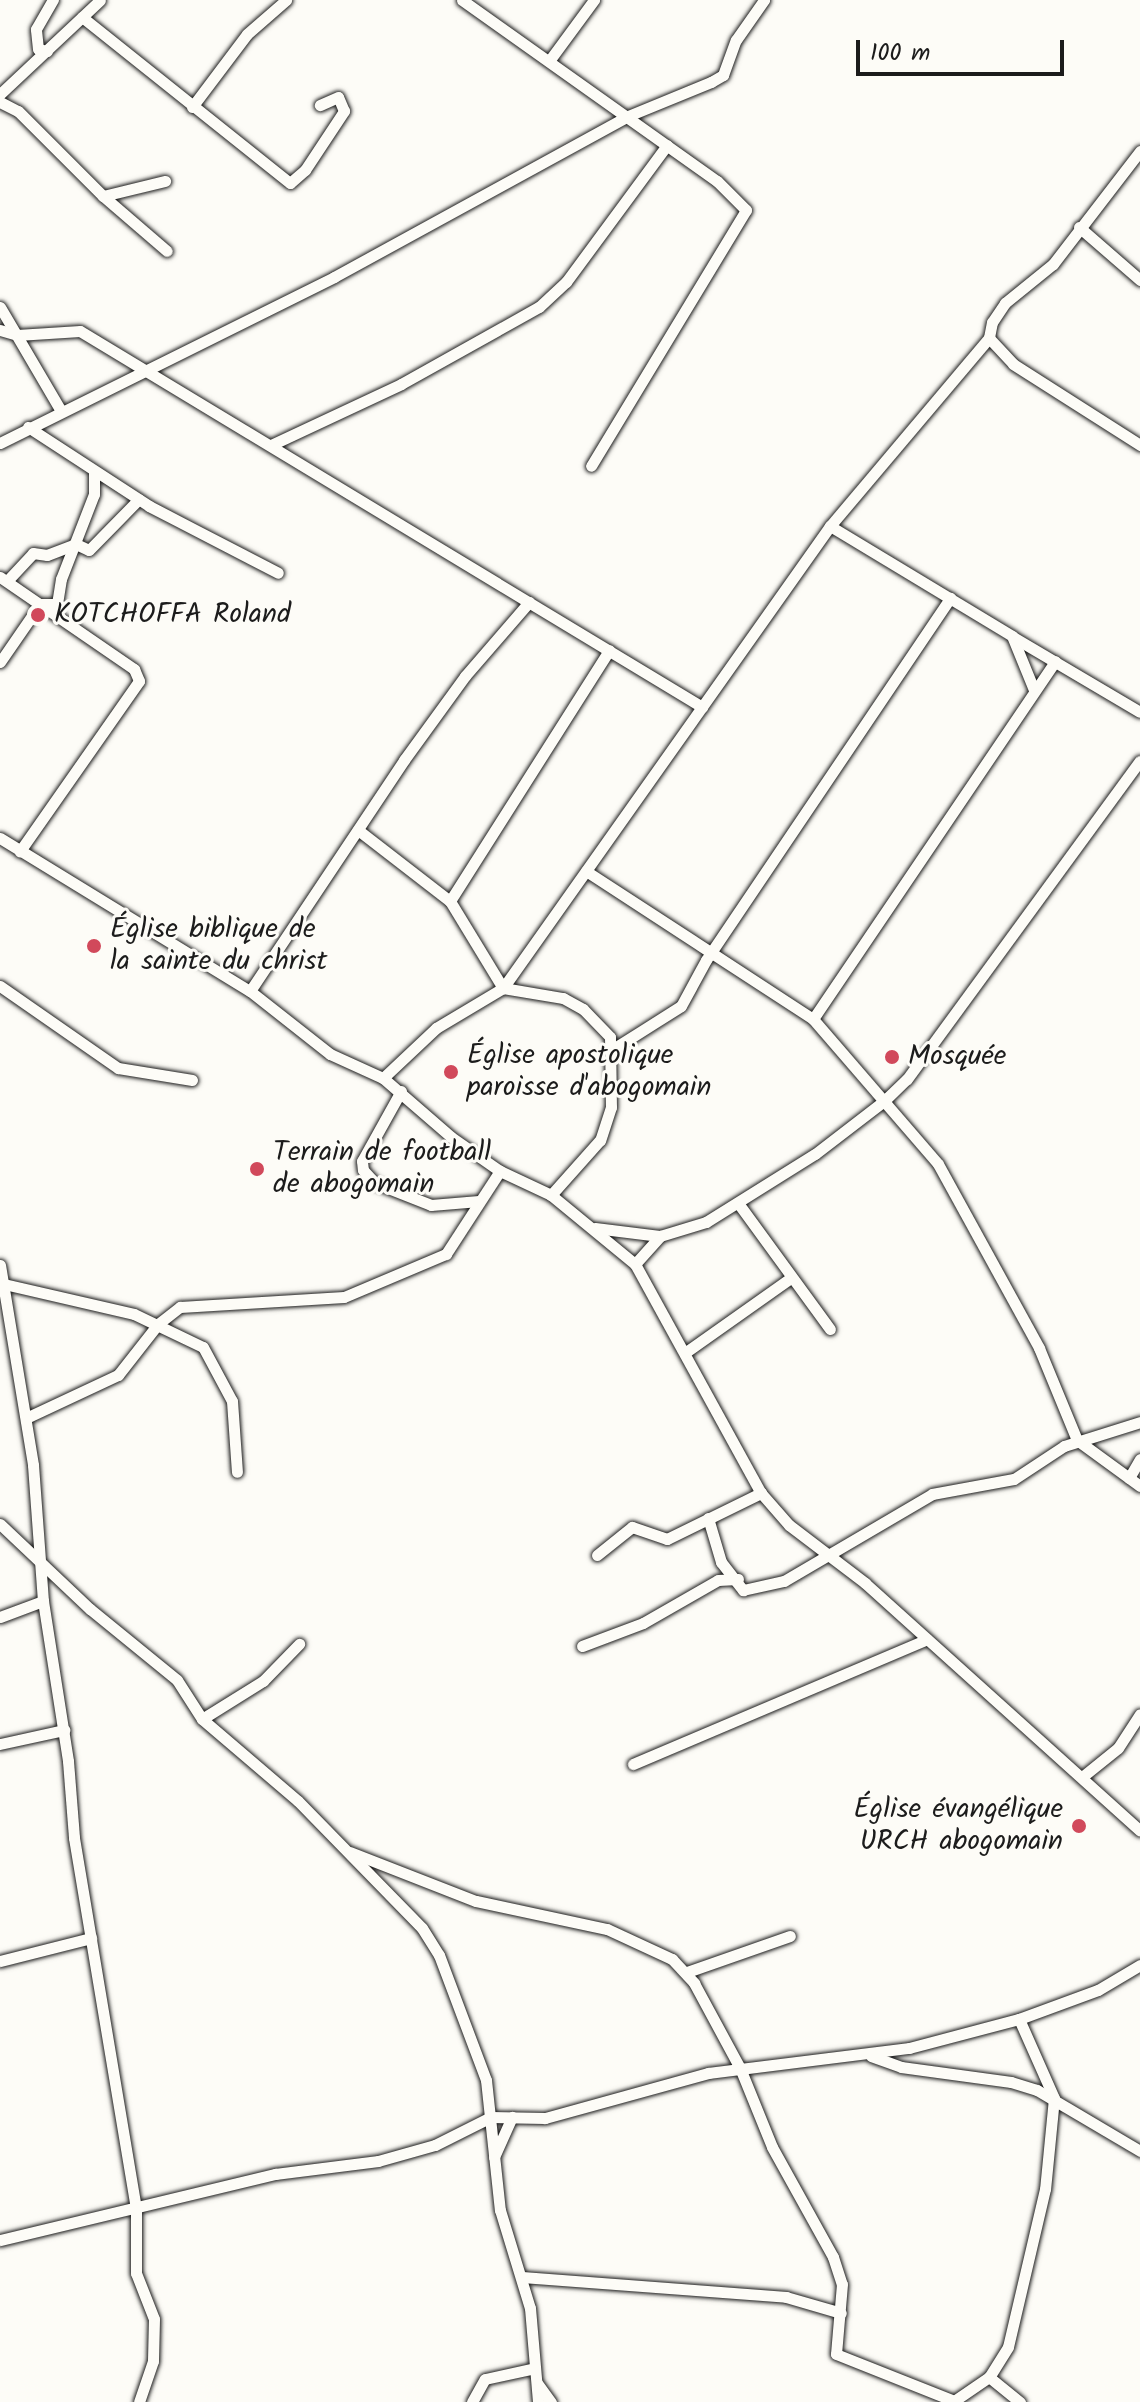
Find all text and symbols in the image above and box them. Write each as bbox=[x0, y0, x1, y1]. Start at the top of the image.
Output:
scale bar bbox=[860, 24, 1068, 74]
text: 100 m bbox=[870, 34, 930, 73]
place label: KOTCHOFFA Roland bbox=[54, 598, 291, 632]
marker: KOTCHOFFA Roland bbox=[29, 606, 47, 624]
place label: Église biblique de la sainte du christ bbox=[110, 913, 327, 979]
marker: Église biblique de la sainte du christ bbox=[85, 937, 103, 955]
place label: Église apostolique paroisse d'abogomain bbox=[467, 1039, 711, 1105]
place label: Mosquée bbox=[908, 1040, 1006, 1074]
marker: Mosquée bbox=[883, 1048, 901, 1066]
marker: Église apostolique paroisse d'abogomain bbox=[442, 1063, 460, 1081]
place label: Terrain de football de abogomain bbox=[273, 1136, 491, 1202]
marker: Terrain de football de abogomain bbox=[248, 1160, 266, 1178]
place label: Église évangélique URCH abogomain bbox=[853, 1793, 1063, 1859]
marker: Église évangélique URCH abogomain bbox=[1070, 1817, 1088, 1835]

